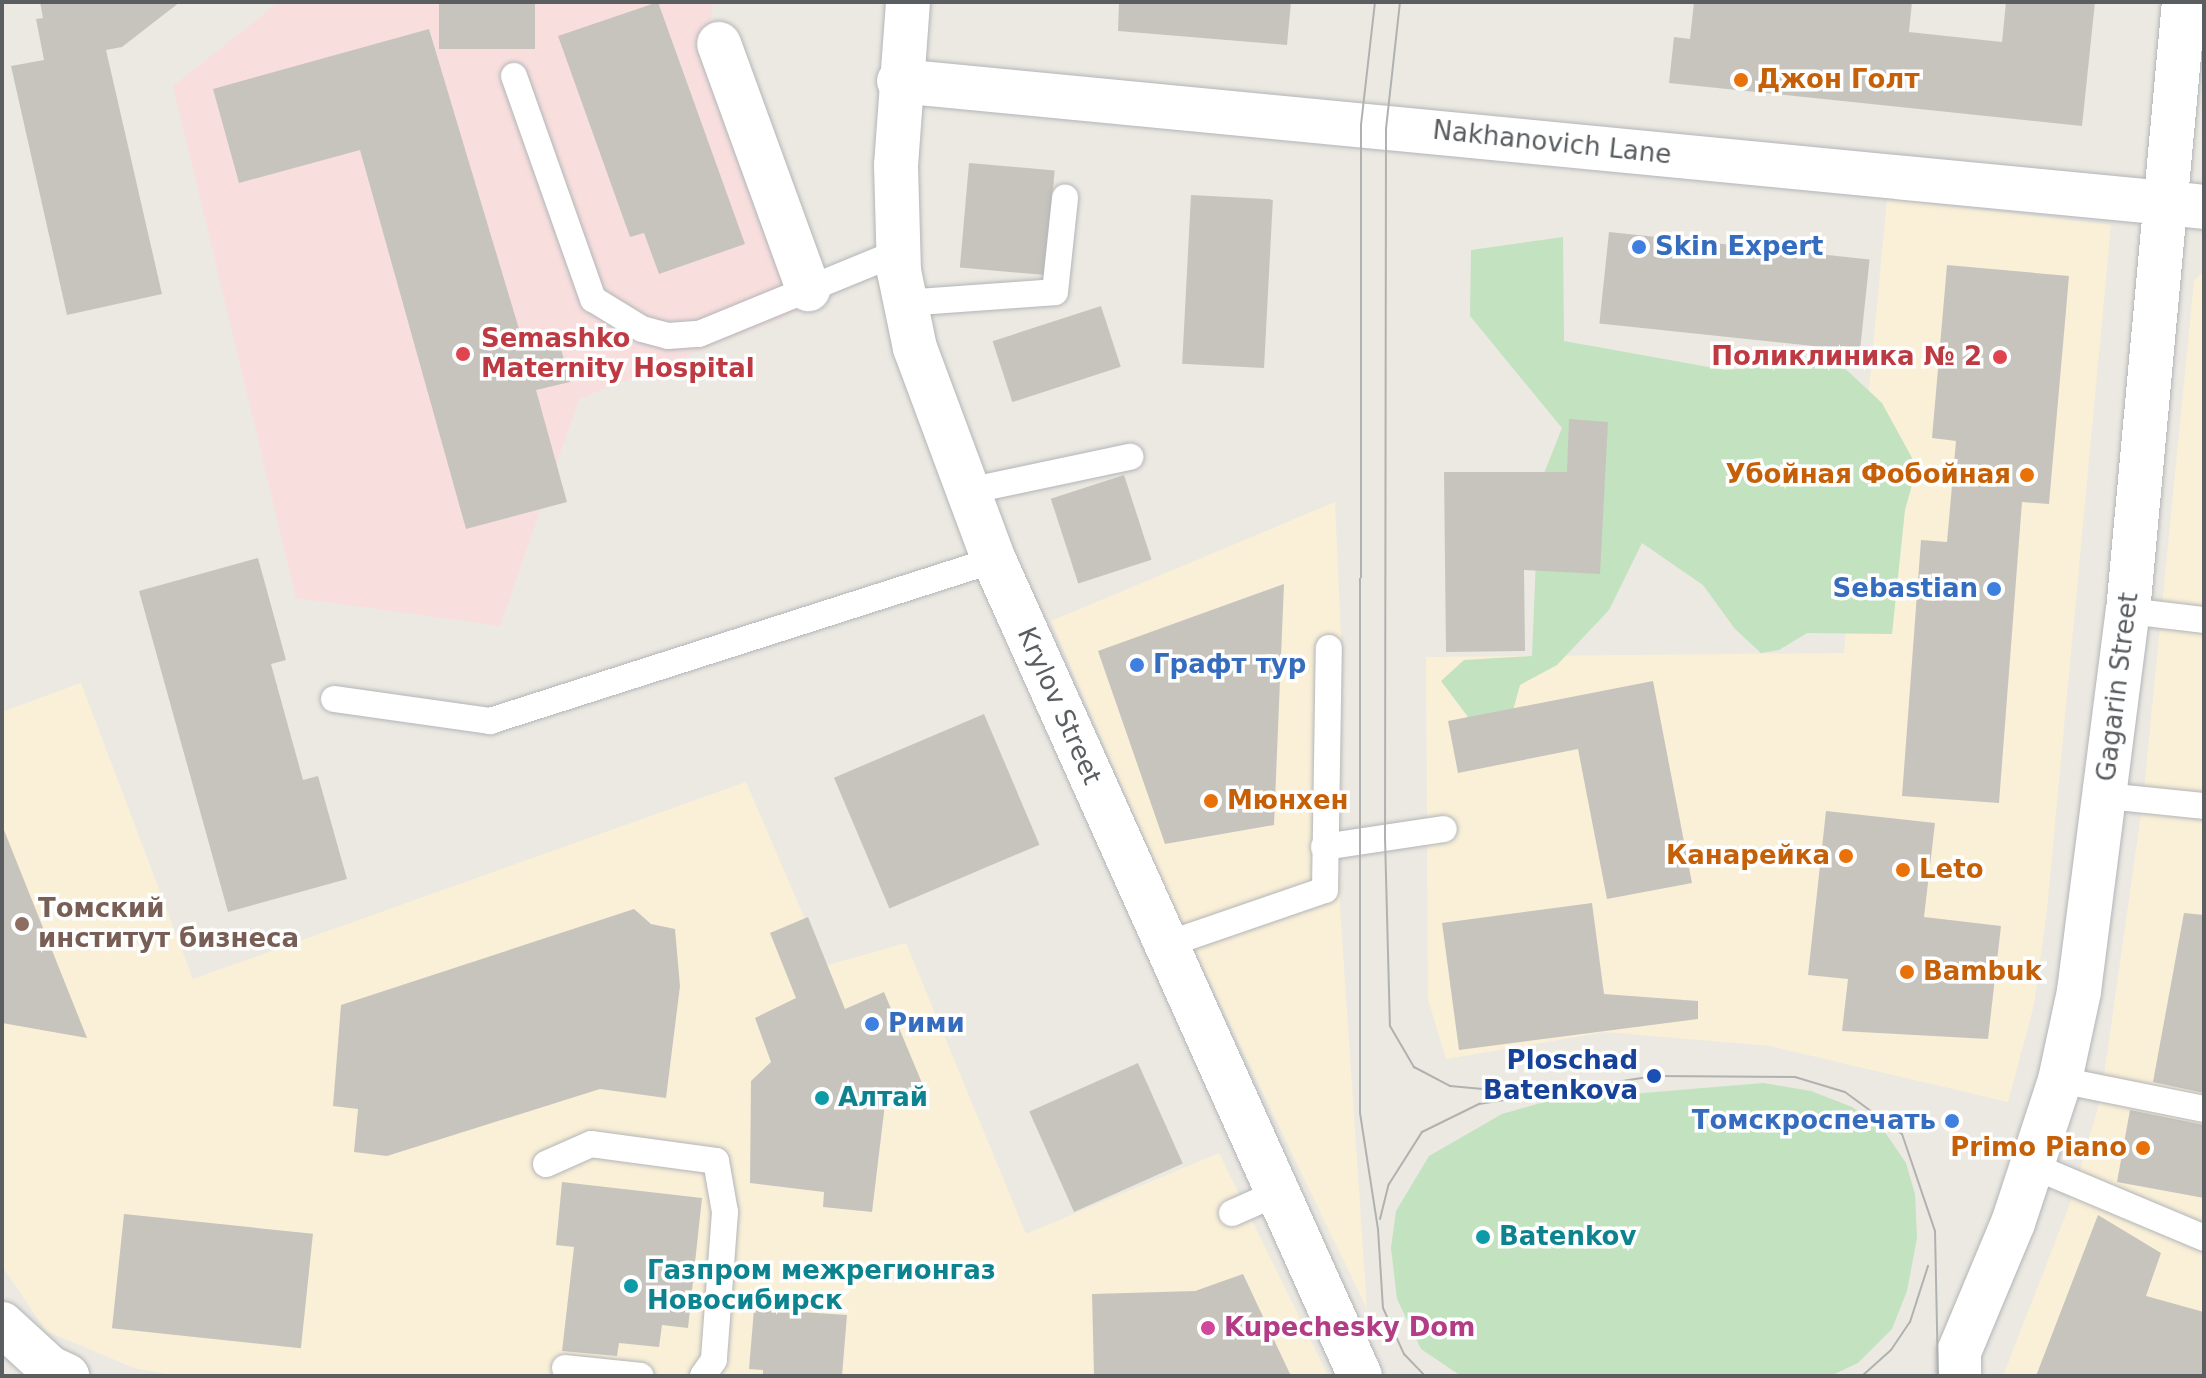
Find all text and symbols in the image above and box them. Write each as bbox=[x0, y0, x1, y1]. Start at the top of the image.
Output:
place label: Джон Голт bbox=[1757, 64, 1919, 96]
marker: Джон Голт bbox=[1732, 71, 1750, 89]
street label: Nakhanovich Lane bbox=[1431, 115, 1673, 171]
place label: Skin Expert bbox=[1655, 231, 1824, 263]
marker: Skin Expert bbox=[1630, 238, 1648, 256]
place label: Semashko Maternity Hospital bbox=[481, 323, 755, 384]
place label: Поликлиника № 2 bbox=[1711, 341, 1982, 373]
marker: Semashko Maternity Hospital bbox=[452, 343, 474, 365]
marker: Поликлиника № 2 bbox=[1989, 346, 2011, 368]
place label: Убойная Фобойная bbox=[1725, 459, 2011, 491]
marker: Убойная Фобойная bbox=[2018, 466, 2036, 484]
place label: Sebastian bbox=[1833, 573, 1978, 605]
marker: Sebastian bbox=[1985, 580, 2003, 598]
street label: Gagarin Street bbox=[2091, 591, 2145, 783]
street label: Krylov Street bbox=[1010, 623, 1108, 789]
place label: Графт тур bbox=[1153, 649, 1306, 681]
marker: Графт тур bbox=[1128, 656, 1146, 674]
place label: Мюнхен bbox=[1227, 785, 1348, 817]
marker: Мюнхен bbox=[1202, 792, 1220, 810]
place label: Канарейка bbox=[1666, 840, 1830, 872]
marker: Канарейка bbox=[1837, 847, 1855, 865]
place label: Leto bbox=[1919, 854, 1983, 886]
marker: Leto bbox=[1894, 861, 1912, 879]
place label: Томский институт бизнеса bbox=[38, 893, 299, 954]
marker: Томский институт бизнеса bbox=[13, 915, 31, 933]
place label: Bambuk bbox=[1923, 956, 2042, 988]
marker: Bambuk bbox=[1898, 963, 1916, 981]
place label: Рими bbox=[888, 1008, 965, 1040]
marker: Рими bbox=[863, 1015, 881, 1033]
place label: Ploschad Batenkova bbox=[1483, 1045, 1638, 1106]
marker: Ploschad Batenkova bbox=[1645, 1067, 1663, 1085]
place label: Алтай bbox=[838, 1082, 928, 1114]
marker: Алтай bbox=[813, 1089, 831, 1107]
place label: Томскроспечать bbox=[1692, 1105, 1936, 1137]
marker: Томскроспечать bbox=[1943, 1112, 1961, 1130]
place label: Primo Piano bbox=[1950, 1132, 2127, 1164]
marker: Primo Piano bbox=[2134, 1139, 2152, 1157]
place label: Batenkov bbox=[1499, 1221, 1636, 1253]
marker: Batenkov bbox=[1474, 1228, 1492, 1246]
place label: Газпром межрегионгаз Новосибирск bbox=[647, 1255, 996, 1316]
marker: Газпром межрегионгаз Новосибирск bbox=[622, 1277, 640, 1295]
place label: Kupechesky Dom bbox=[1224, 1312, 1475, 1344]
marker: Kupechesky Dom bbox=[1199, 1319, 1217, 1337]

